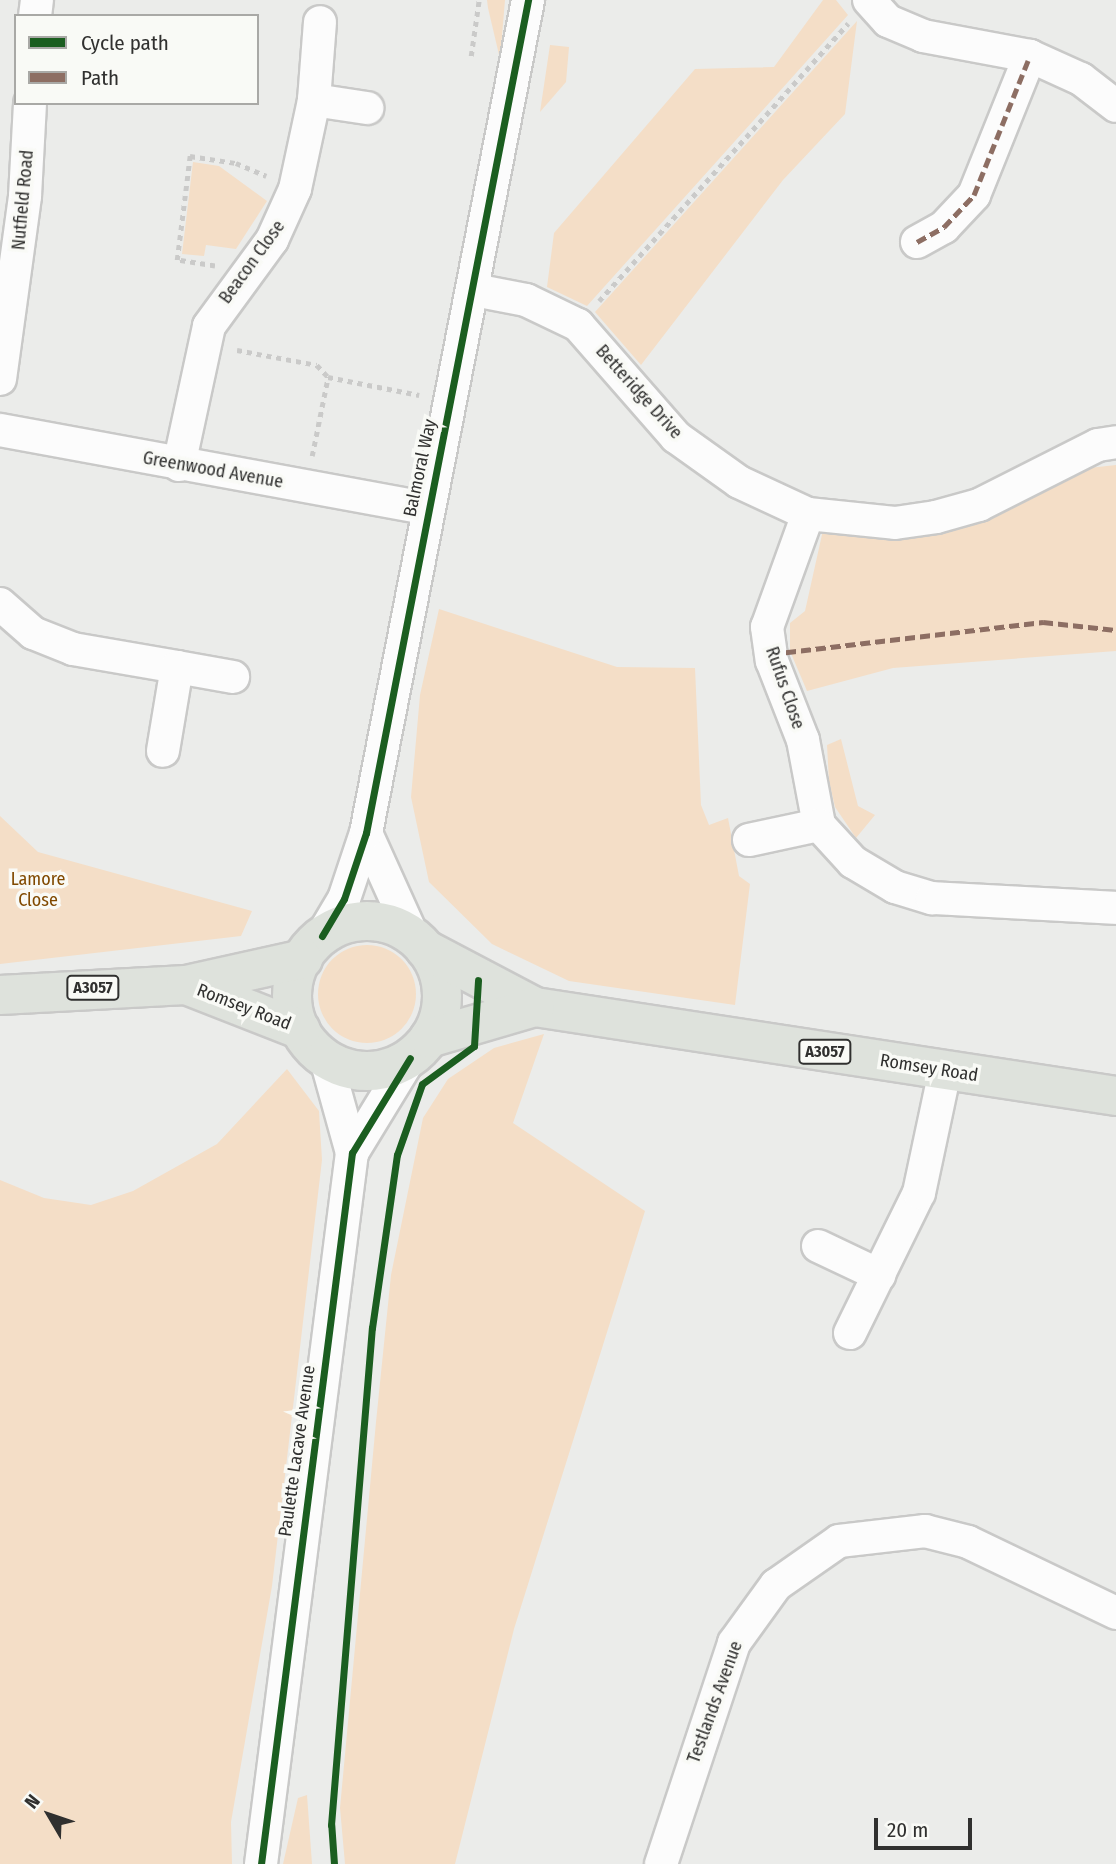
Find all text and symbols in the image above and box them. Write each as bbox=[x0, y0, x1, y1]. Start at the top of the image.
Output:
legend bbox=[14, 14, 259, 105]
text: Cycle path bbox=[81, 30, 169, 56]
text: Path bbox=[81, 65, 119, 91]
street label: Nutfield Road bbox=[8, 149, 38, 251]
street label: Beacon Close bbox=[215, 216, 289, 308]
street label: Betteridge Drive bbox=[591, 341, 687, 443]
street label: Balmoral Way bbox=[399, 417, 441, 519]
street label: Greenwood Avenue bbox=[141, 447, 285, 493]
street label: Rufus Close bbox=[761, 644, 809, 732]
park label: Lamore Close bbox=[11, 869, 65, 912]
road number: A3057 bbox=[65, 976, 121, 1000]
street label: Romsey Road bbox=[194, 979, 294, 1035]
road number: A3057 bbox=[797, 1040, 853, 1064]
street label: Romsey Road bbox=[878, 1050, 980, 1086]
street label: Paulette Lacave Avenue bbox=[274, 1364, 320, 1538]
street label: Testlands Avenue bbox=[683, 1638, 747, 1766]
north arrow bbox=[14, 1780, 84, 1850]
text: N bbox=[20, 1790, 45, 1813]
scale bar bbox=[878, 1804, 976, 1848]
text: 20 m bbox=[887, 1817, 928, 1843]

